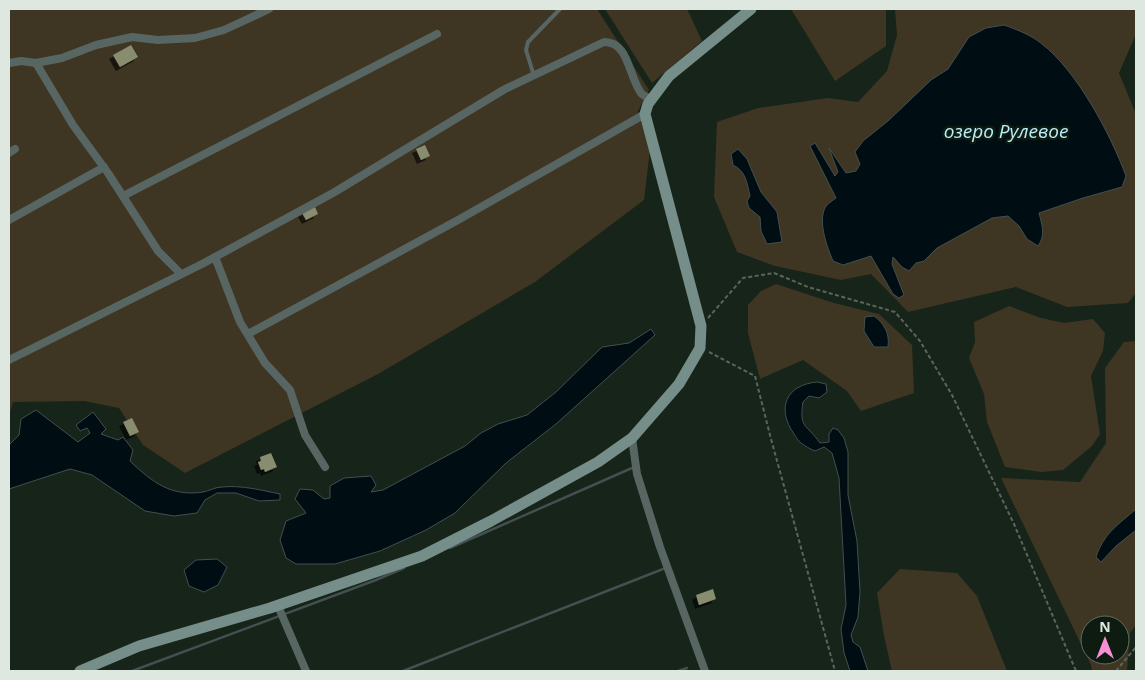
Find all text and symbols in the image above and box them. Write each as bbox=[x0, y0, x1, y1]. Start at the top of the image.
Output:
water label: озеро Рулевое bbox=[944, 118, 1068, 144]
north arrow bbox=[1080, 615, 1130, 665]
text: N bbox=[1099, 617, 1111, 636]

